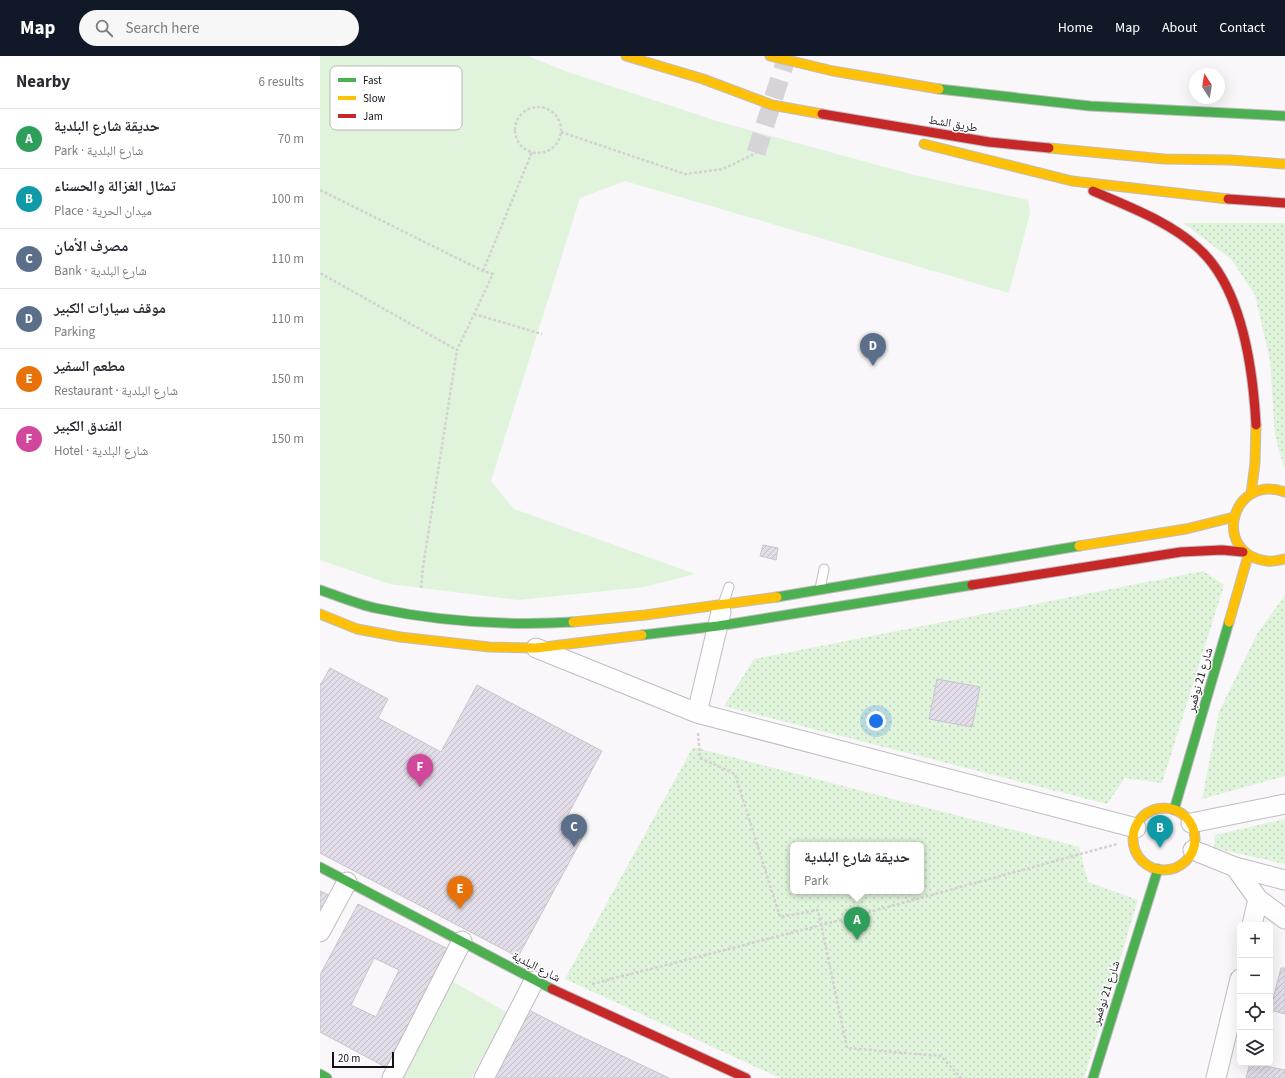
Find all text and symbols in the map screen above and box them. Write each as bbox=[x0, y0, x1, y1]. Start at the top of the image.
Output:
search box bbox=[79, 10, 359, 46]
text: Map bbox=[20, 15, 55, 42]
icon: search bbox=[93, 17, 115, 39]
text: Search here bbox=[125, 18, 199, 39]
text: Home bbox=[1058, 18, 1093, 38]
text: Map bbox=[1115, 18, 1140, 38]
text: About bbox=[1162, 18, 1197, 38]
text: Contact bbox=[1219, 18, 1265, 38]
legend bbox=[330, 66, 462, 130]
north arrow bbox=[1189, 68, 1225, 104]
text: Nearby bbox=[16, 70, 70, 94]
text: 6 results bbox=[259, 73, 304, 91]
text: Fast bbox=[363, 73, 382, 88]
text: Slow bbox=[363, 91, 386, 106]
text: Jam bbox=[363, 109, 383, 124]
street label: طريق الشط bbox=[927, 111, 979, 137]
text: حديقة شارع البلدية bbox=[54, 116, 160, 137]
text: A bbox=[25, 130, 33, 148]
text: 70 m bbox=[278, 130, 304, 148]
text: Park · شارع البلدية bbox=[54, 142, 143, 160]
text: تمثال الغزالة والحسناء bbox=[54, 176, 176, 197]
text: B bbox=[25, 190, 33, 208]
text: 100 m bbox=[271, 190, 304, 208]
text: Place · ميدان الحرية bbox=[54, 202, 152, 220]
text: مصرف الأمان bbox=[54, 236, 128, 257]
text: C bbox=[25, 250, 33, 268]
text: 110 m bbox=[271, 250, 304, 268]
text: Bank · شارع البلدية bbox=[54, 262, 147, 280]
text: موقف سيارات الكبير bbox=[54, 298, 166, 319]
text: D bbox=[25, 310, 33, 328]
text: 110 m bbox=[271, 310, 304, 328]
text: Parking bbox=[54, 323, 95, 341]
pin: D bbox=[860, 333, 886, 366]
text: مطعم السفير bbox=[54, 356, 125, 377]
text: E bbox=[25, 370, 33, 388]
text: 150 m bbox=[271, 370, 304, 388]
text: Restaurant · شارع البلدية bbox=[54, 382, 178, 400]
text: الفندق الكبير bbox=[54, 416, 122, 437]
text: F bbox=[26, 430, 32, 448]
text: 150 m bbox=[271, 430, 304, 448]
text: Hotel · شارع البلدية bbox=[54, 442, 148, 460]
street label: شارع 21 نوفمبر bbox=[1182, 645, 1217, 715]
your location bbox=[866, 711, 886, 731]
pin: F bbox=[407, 754, 433, 787]
pin: C bbox=[561, 814, 587, 847]
pin: B bbox=[1147, 815, 1173, 848]
popup bbox=[790, 842, 924, 894]
text: حديقة شارع البلدية bbox=[804, 847, 910, 868]
text: Park bbox=[804, 872, 828, 890]
pin: E bbox=[447, 876, 473, 909]
pin: A bbox=[844, 907, 870, 940]
map controls bbox=[1237, 922, 1273, 1066]
button: + bbox=[1237, 922, 1273, 958]
street label: شارع البلدية bbox=[509, 948, 563, 986]
button: − bbox=[1237, 958, 1273, 994]
street label: شارع 21 نوفمبر bbox=[1087, 959, 1124, 1028]
button: locate bbox=[1237, 994, 1273, 1030]
button: layers bbox=[1237, 1030, 1273, 1066]
scale bar bbox=[332, 1050, 394, 1069]
text: 20 m bbox=[338, 1051, 360, 1066]

